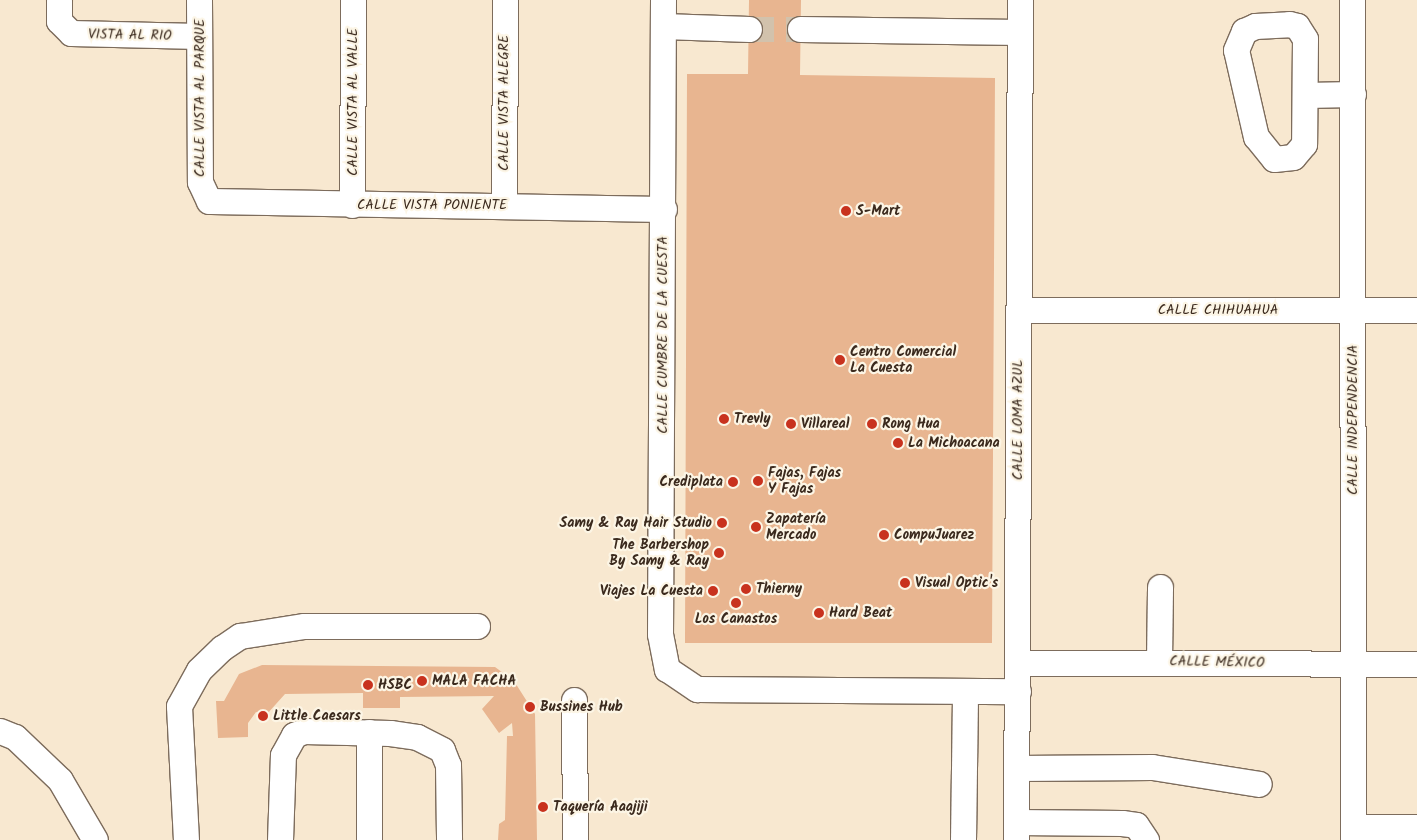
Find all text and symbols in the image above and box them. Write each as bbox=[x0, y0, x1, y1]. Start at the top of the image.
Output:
street label: CALLE VISTA AL PARQUE bbox=[192, 19, 208, 177]
street label: VISTA AL RIO bbox=[88, 26, 172, 44]
street label: CALLE VISTA AL VALLE bbox=[345, 28, 361, 176]
street label: CALLE VISTA ALEGRE bbox=[496, 35, 512, 171]
street label: CALLE VISTA PONIENTE bbox=[357, 197, 507, 213]
place label: S-Mart bbox=[856, 203, 900, 219]
marker: S-Mart bbox=[840, 205, 852, 217]
street label: CALLE CUMBRE DE LA CUESTA bbox=[655, 236, 671, 434]
street label: CALLE CHIHUAHUA bbox=[1158, 302, 1278, 318]
place label: Centro Comercial La Cuesta bbox=[850, 344, 956, 377]
street label: CALLE INDEPENDENCIA bbox=[1345, 345, 1361, 495]
marker: Centro Comercial La Cuesta bbox=[834, 354, 846, 366]
street label: CALLE LOMA AZUL bbox=[1010, 360, 1026, 480]
place label: Trevly bbox=[734, 411, 770, 427]
marker: Trevly bbox=[718, 413, 730, 425]
place label: Villareal bbox=[801, 416, 849, 432]
place label: Rong Hua bbox=[882, 416, 940, 432]
marker: Villareal bbox=[785, 418, 797, 430]
marker: Rong Hua bbox=[866, 418, 878, 430]
place label: La Michoacana bbox=[908, 435, 1000, 451]
marker: La Michoacana bbox=[892, 437, 904, 449]
place label: Fajas, Fajas Y Fajas bbox=[768, 465, 841, 498]
place label: Crediplata bbox=[659, 474, 723, 490]
marker: Fajas, Fajas Y Fajas bbox=[752, 475, 764, 487]
marker: Crediplata bbox=[727, 476, 739, 488]
place label: Zapatería Mercado bbox=[766, 511, 826, 544]
place label: Samy & Ray Hair Studio bbox=[560, 515, 712, 531]
marker: Samy & Ray Hair Studio bbox=[716, 517, 728, 529]
marker: Zapatería Mercado bbox=[750, 521, 762, 533]
place label: CompuJuarez bbox=[894, 527, 974, 543]
marker: CompuJuarez bbox=[878, 529, 890, 541]
place label: The Barbershop By Samy & Ray bbox=[609, 537, 709, 570]
marker: The Barbershop By Samy & Ray bbox=[713, 547, 725, 559]
place label: Visual Optic's bbox=[915, 575, 998, 591]
marker: Visual Optic's bbox=[899, 577, 911, 589]
place label: Thierny bbox=[756, 581, 802, 597]
place label: Viajes La Cuesta bbox=[600, 583, 703, 599]
marker: Thierny bbox=[740, 583, 752, 595]
marker: Viajes La Cuesta bbox=[707, 585, 719, 597]
marker: Los Canastos bbox=[730, 597, 742, 609]
place label: Hard Beat bbox=[829, 605, 892, 621]
marker: Hard Beat bbox=[813, 607, 825, 619]
place label: Los Canastos bbox=[695, 611, 777, 627]
street label: CALLE MÉXICO bbox=[1169, 653, 1265, 671]
place label: MALA FACHA bbox=[432, 673, 516, 689]
marker: MALA FACHA bbox=[416, 675, 428, 687]
place label: HSBC bbox=[378, 677, 412, 693]
marker: HSBC bbox=[362, 679, 374, 691]
place label: Bussines Hub bbox=[540, 699, 623, 715]
marker: Bussines Hub bbox=[524, 701, 536, 713]
place label: Little Caesars bbox=[273, 708, 361, 724]
marker: Little Caesars bbox=[257, 710, 269, 722]
place label: Taquería Aaajiji bbox=[553, 799, 648, 815]
marker: Taquería Aaajiji bbox=[537, 801, 549, 813]

